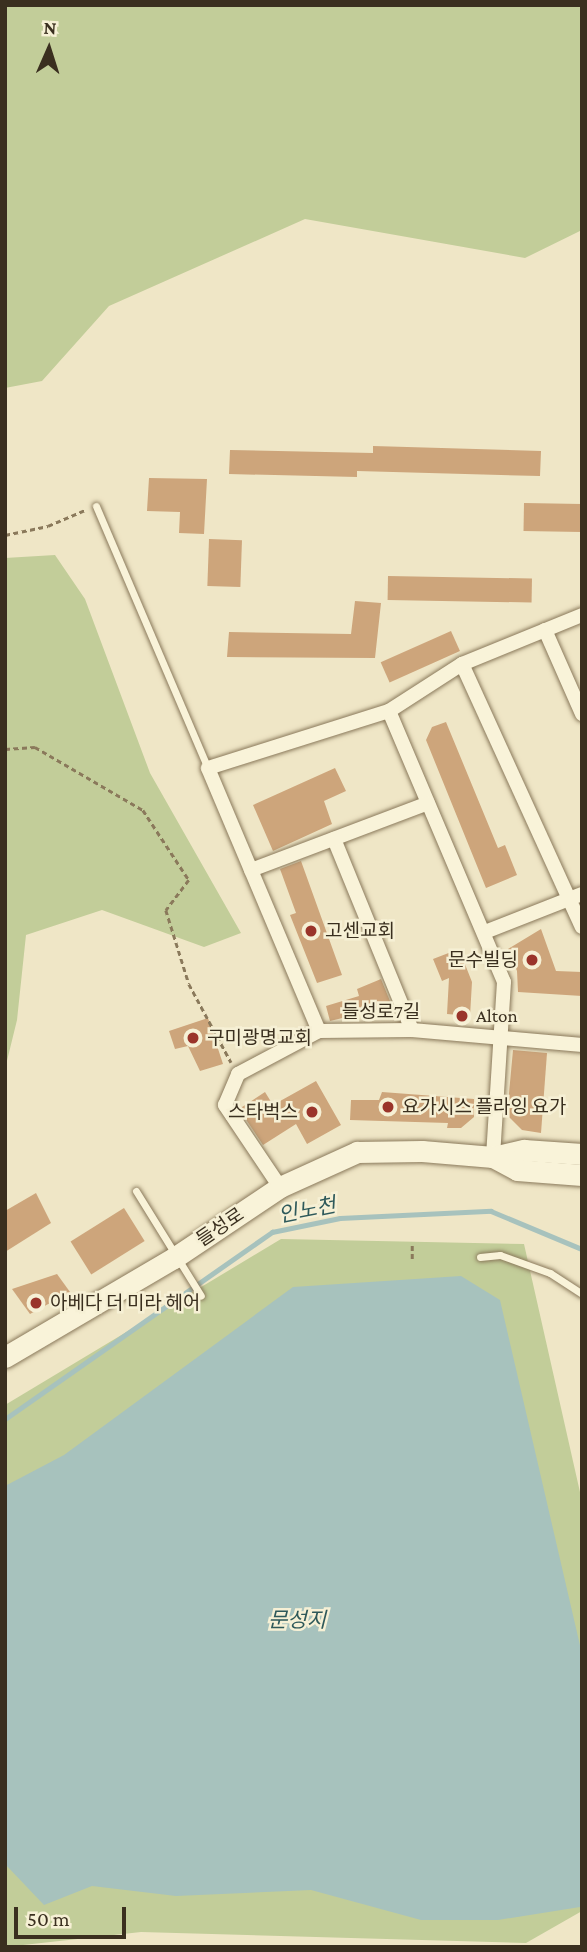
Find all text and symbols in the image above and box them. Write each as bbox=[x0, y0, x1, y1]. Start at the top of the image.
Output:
north arrow bbox=[14, 14, 84, 84]
text: N bbox=[43, 17, 57, 38]
place label: 고센교회 bbox=[325, 920, 395, 942]
marker: 고센교회 bbox=[303, 923, 319, 939]
place label: 문수빌딩 bbox=[448, 949, 518, 971]
marker: 문수빌딩 bbox=[524, 952, 540, 968]
street label: 들성로7길 bbox=[342, 1001, 420, 1023]
place label: Alton bbox=[476, 1005, 518, 1027]
marker: Alton bbox=[454, 1008, 470, 1024]
place label: 구미광명교회 bbox=[207, 1027, 312, 1049]
marker: 구미광명교회 bbox=[185, 1030, 201, 1046]
place label: 요가시스 플라잉 요가 bbox=[402, 1096, 566, 1118]
marker: 요가시스 플라잉 요가 bbox=[380, 1099, 396, 1115]
place label: 스타벅스 bbox=[228, 1101, 298, 1123]
marker: 스타벅스 bbox=[304, 1104, 320, 1120]
water label: 인노천 bbox=[276, 1192, 338, 1228]
street label: 들성로 bbox=[192, 1203, 248, 1251]
place label: 아베다 더 미라 헤어 bbox=[50, 1292, 201, 1314]
marker: 아베다 더 미라 헤어 bbox=[28, 1295, 44, 1311]
water label: 문성지 bbox=[268, 1607, 326, 1633]
scale bar bbox=[18, 1892, 130, 1936]
text: 50 m bbox=[27, 1907, 70, 1931]

